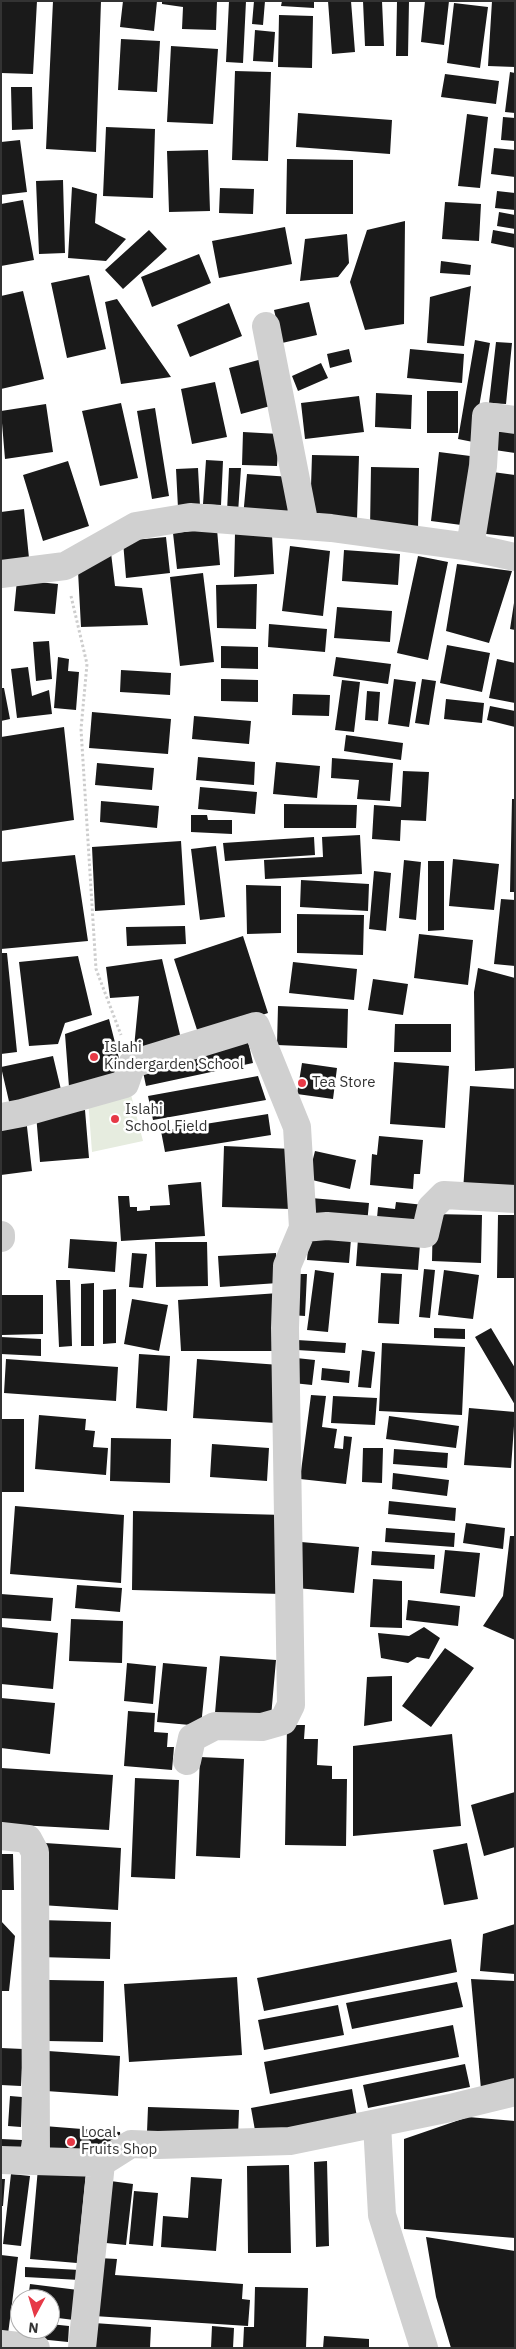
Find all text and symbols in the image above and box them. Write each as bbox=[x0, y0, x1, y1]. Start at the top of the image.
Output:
place label: Islahi Kindergarden School bbox=[104, 1039, 244, 1074]
marker: Islahi Kindergarden School bbox=[88, 1051, 100, 1063]
place label: Tea Store bbox=[312, 1074, 375, 1092]
marker: Tea Store bbox=[296, 1077, 308, 1089]
place label: Islahi School Field bbox=[125, 1101, 207, 1136]
marker: Islahi School Field bbox=[109, 1113, 121, 1125]
place label: Local Fruits Shop bbox=[81, 2124, 157, 2159]
marker: Local Fruits Shop bbox=[65, 2136, 77, 2148]
north arrow bbox=[10, 2289, 60, 2339]
text: N bbox=[28, 2318, 40, 2337]

